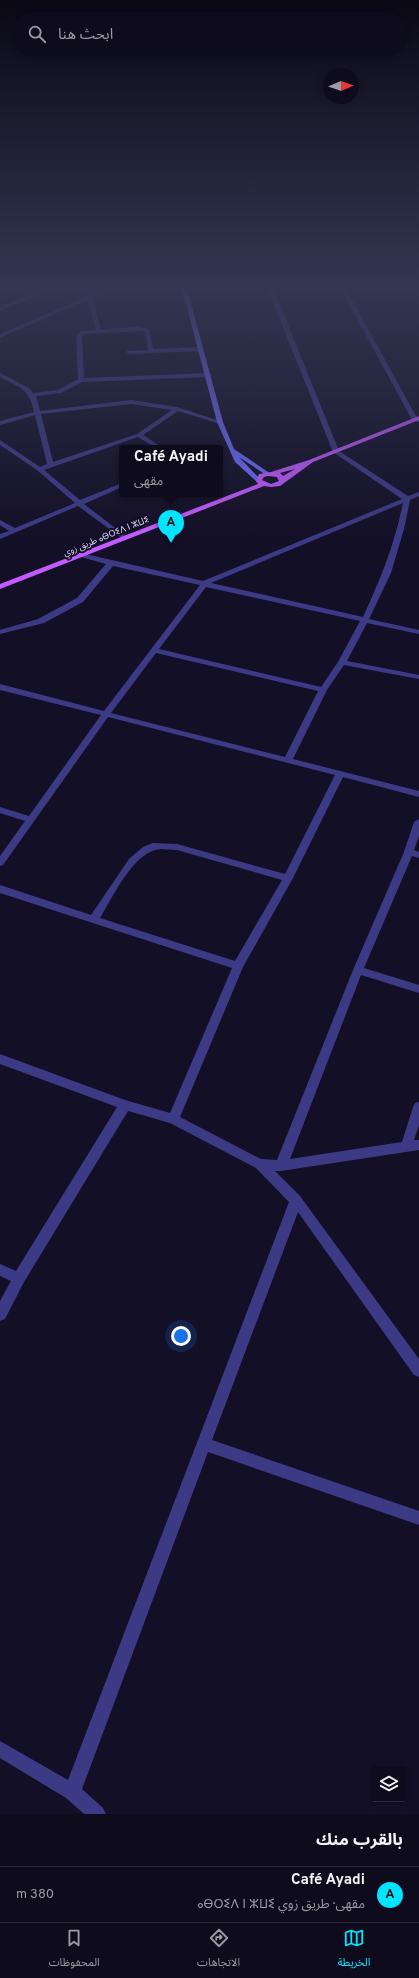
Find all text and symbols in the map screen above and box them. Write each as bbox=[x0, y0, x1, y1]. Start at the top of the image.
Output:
search box bbox=[12, 12, 407, 56]
icon: search bbox=[26, 23, 48, 45]
text: ابحث هنا bbox=[58, 26, 113, 45]
north arrow bbox=[323, 68, 359, 104]
popup bbox=[119, 445, 223, 497]
text: Café Ayadi bbox=[134, 448, 208, 467]
text: مقهى bbox=[134, 474, 163, 490]
pin: A bbox=[158, 510, 184, 543]
street label: طريق زوي ⴰⴱⵔⵉⴷ ⵏ ⵣⵡⵉ bbox=[62, 514, 151, 560]
your location bbox=[171, 1326, 191, 1346]
map controls bbox=[371, 1766, 407, 1802]
button: layers bbox=[371, 1766, 407, 1802]
text: بالقرب منك bbox=[316, 1830, 403, 1852]
text: Café Ayadi bbox=[291, 1871, 365, 1890]
text: 380 m bbox=[16, 1887, 54, 1903]
text: A bbox=[385, 1887, 395, 1903]
text: مقهى · طريق زوي ⴰⴱⵔⵉⴷ ⵏ ⵣⵡⵉ bbox=[197, 1897, 365, 1913]
tab: المحفوظات bbox=[49, 1927, 100, 1974]
tab: الاتجاهات bbox=[197, 1927, 240, 1974]
tab: الخريطة bbox=[337, 1927, 370, 1974]

